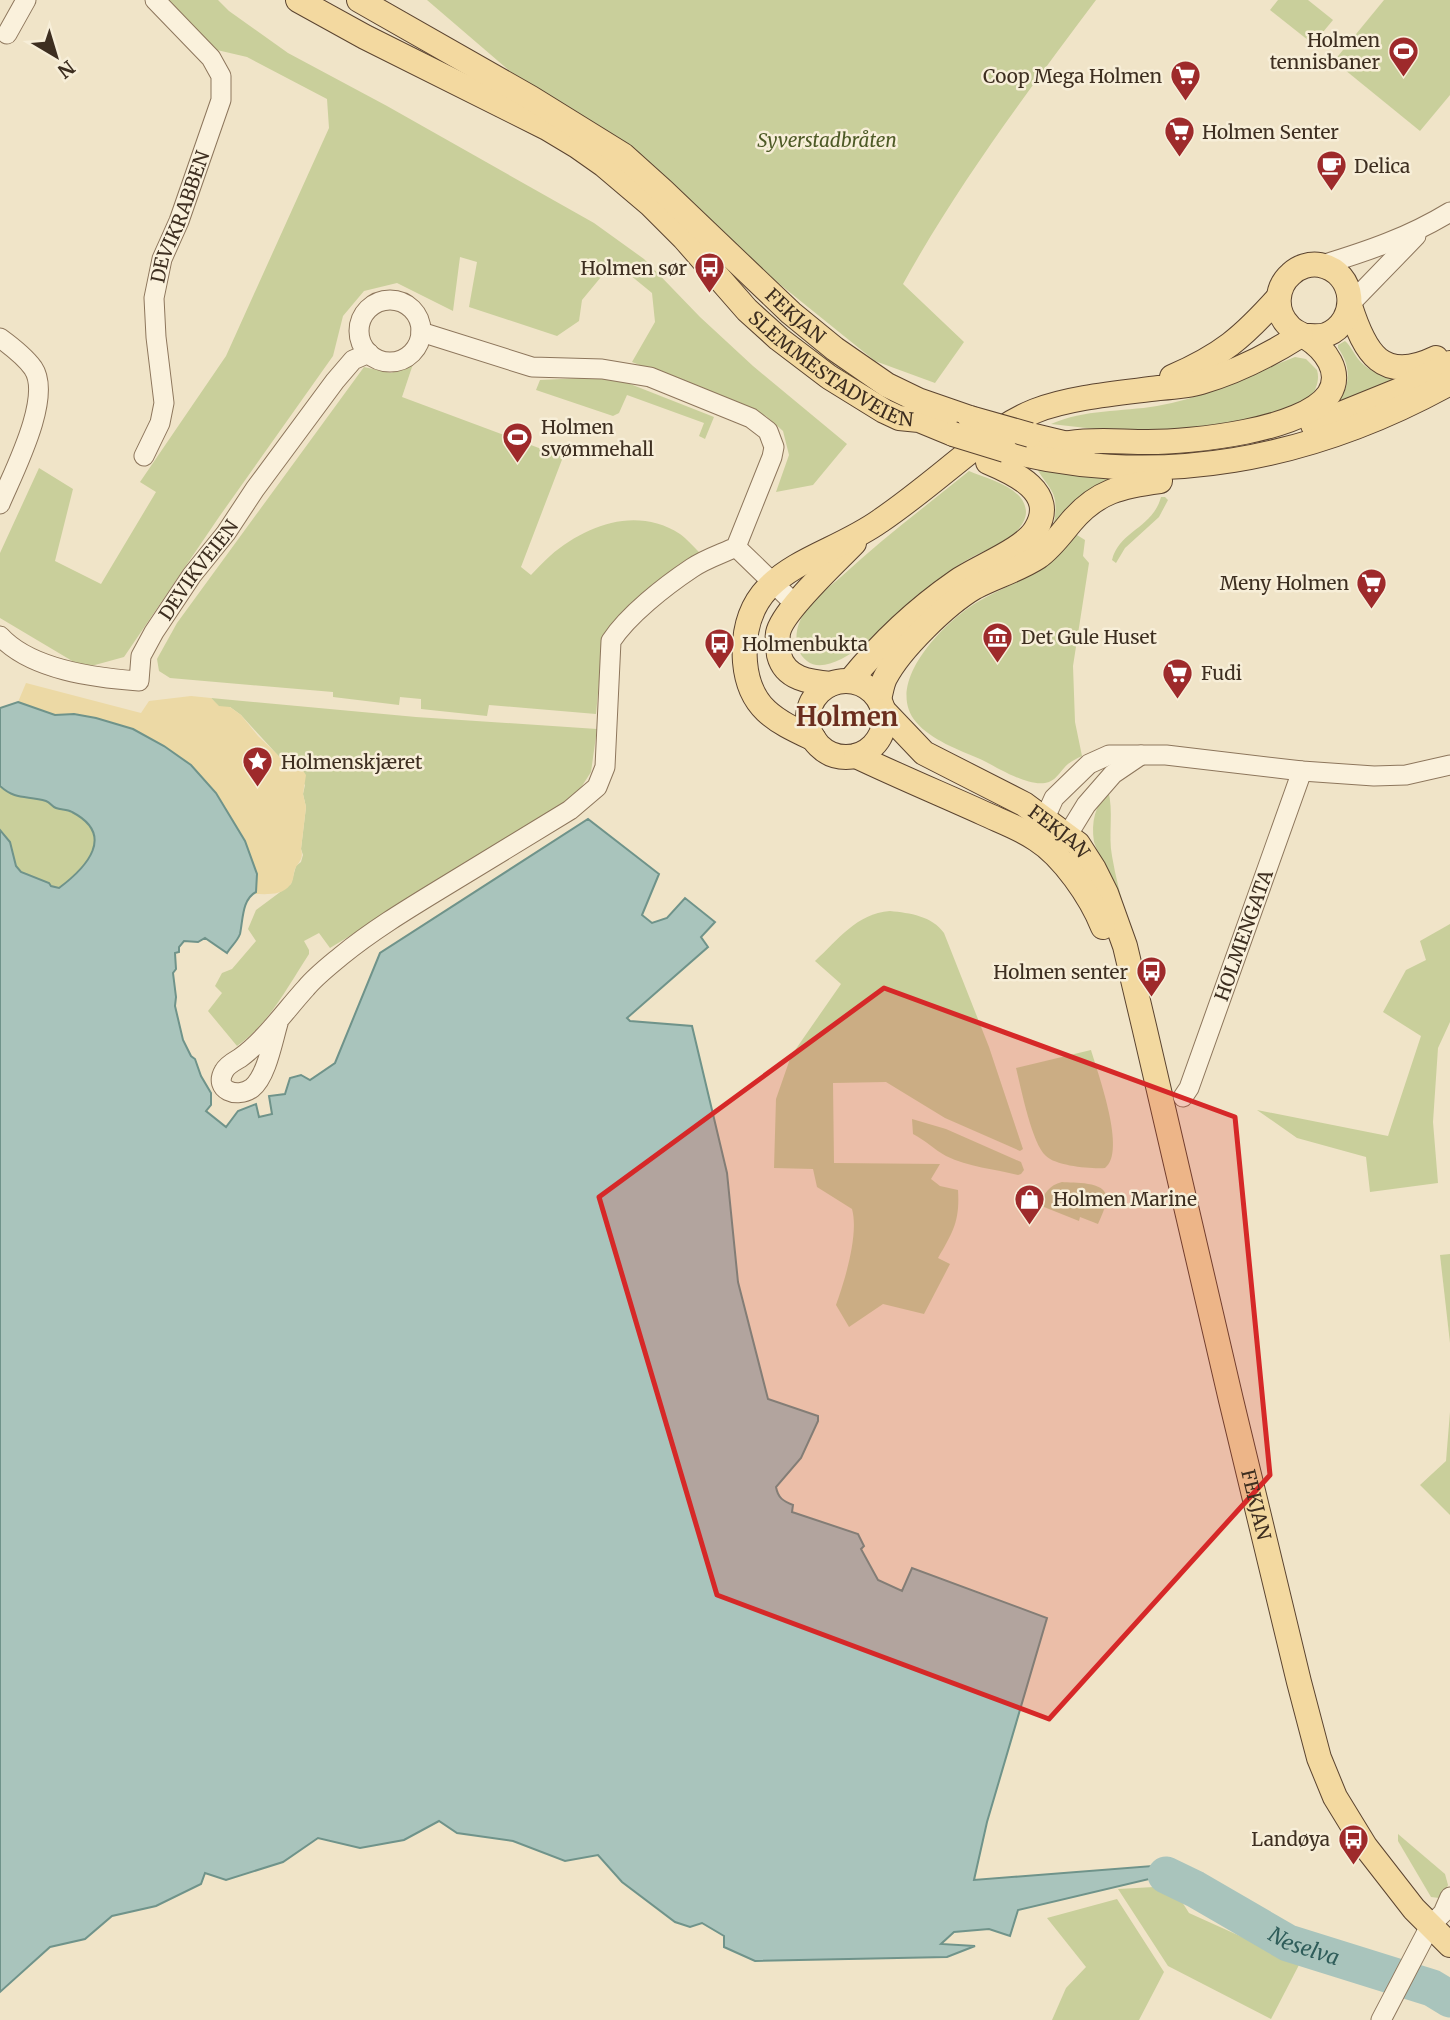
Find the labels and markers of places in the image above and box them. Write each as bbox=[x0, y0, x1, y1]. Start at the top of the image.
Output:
place label: Holmen tennisbaner bbox=[1270, 28, 1380, 74]
sports icon: Holmen tennisbaner bbox=[1386, 34, 1420, 78]
supermarket icon: Coop Mega Holmen bbox=[1168, 59, 1202, 103]
place label: Coop Mega Holmen bbox=[983, 64, 1162, 88]
supermarket icon: Holmen Senter bbox=[1162, 115, 1196, 159]
place label: Holmen Senter bbox=[1202, 120, 1339, 144]
cafe icon: Delica bbox=[1314, 149, 1348, 193]
place label: Delica bbox=[1354, 154, 1410, 178]
bus stop icon: Holmen sør bbox=[693, 251, 727, 295]
place label: Holmen sør bbox=[581, 256, 687, 280]
place label: Holmen svømmehall bbox=[541, 415, 654, 461]
sports icon: Holmen svømmehall bbox=[501, 421, 535, 465]
supermarket icon: Meny Holmen bbox=[1355, 566, 1389, 610]
place label: Meny Holmen bbox=[1220, 571, 1349, 595]
museum icon: Det Gule Huset bbox=[981, 620, 1015, 664]
place label: Det Gule Huset bbox=[1021, 625, 1157, 649]
bus stop icon: Holmenbukta bbox=[702, 627, 736, 671]
place label: Holmenbukta bbox=[742, 632, 868, 656]
supermarket icon: Fudi bbox=[1161, 656, 1195, 700]
place label: Fudi bbox=[1201, 661, 1242, 685]
place icon: Holmenskjæret bbox=[241, 745, 275, 789]
place label: Holmenskjæret bbox=[281, 750, 423, 774]
bus stop icon: Holmen senter bbox=[1134, 955, 1168, 999]
place label: Holmen senter bbox=[993, 960, 1128, 984]
shop icon: Holmen Marine bbox=[1013, 1182, 1047, 1226]
place label: Holmen Marine bbox=[1053, 1187, 1197, 1211]
bus stop icon: Landøya bbox=[1336, 1822, 1370, 1866]
place label: Landøya bbox=[1251, 1827, 1330, 1851]

